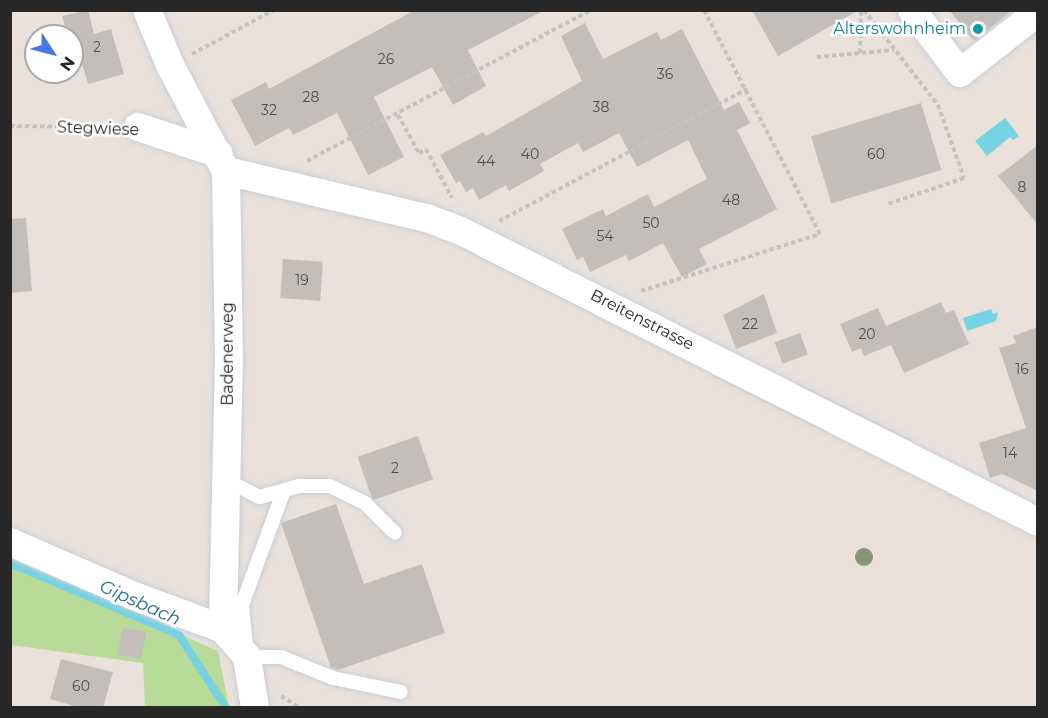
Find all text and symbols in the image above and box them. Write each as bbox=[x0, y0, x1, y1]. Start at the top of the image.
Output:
place label: Alterswohnheim bbox=[833, 19, 966, 39]
marker: Alterswohnheim bbox=[971, 22, 985, 36]
north arrow bbox=[24, 24, 84, 84]
house number: 2 bbox=[93, 39, 101, 55]
house number: 26 bbox=[378, 51, 394, 67]
text: N bbox=[56, 53, 79, 75]
house number: 36 bbox=[657, 66, 673, 82]
house number: 28 bbox=[303, 89, 319, 105]
house number: 38 bbox=[593, 99, 609, 115]
house number: 32 bbox=[261, 102, 277, 118]
street label: Stegwiese bbox=[57, 118, 139, 140]
house number: 40 bbox=[521, 146, 539, 162]
house number: 60 bbox=[867, 146, 885, 162]
house number: 44 bbox=[477, 153, 495, 169]
house number: 8 bbox=[1018, 179, 1026, 195]
house number: 48 bbox=[722, 192, 740, 208]
house number: 50 bbox=[642, 215, 660, 231]
house number: 54 bbox=[596, 228, 614, 244]
house number: 19 bbox=[295, 272, 309, 288]
street label: Breitenstrasse bbox=[587, 286, 697, 354]
street label: Badenerweg bbox=[218, 302, 238, 406]
house number: 22 bbox=[742, 316, 758, 332]
house number: 20 bbox=[858, 326, 876, 342]
house number: 16 bbox=[1015, 361, 1029, 377]
house number: 14 bbox=[1003, 445, 1017, 461]
house number: 2 bbox=[391, 460, 399, 476]
water label: Gipsbach bbox=[96, 576, 184, 630]
house number: 60 bbox=[72, 678, 90, 694]

